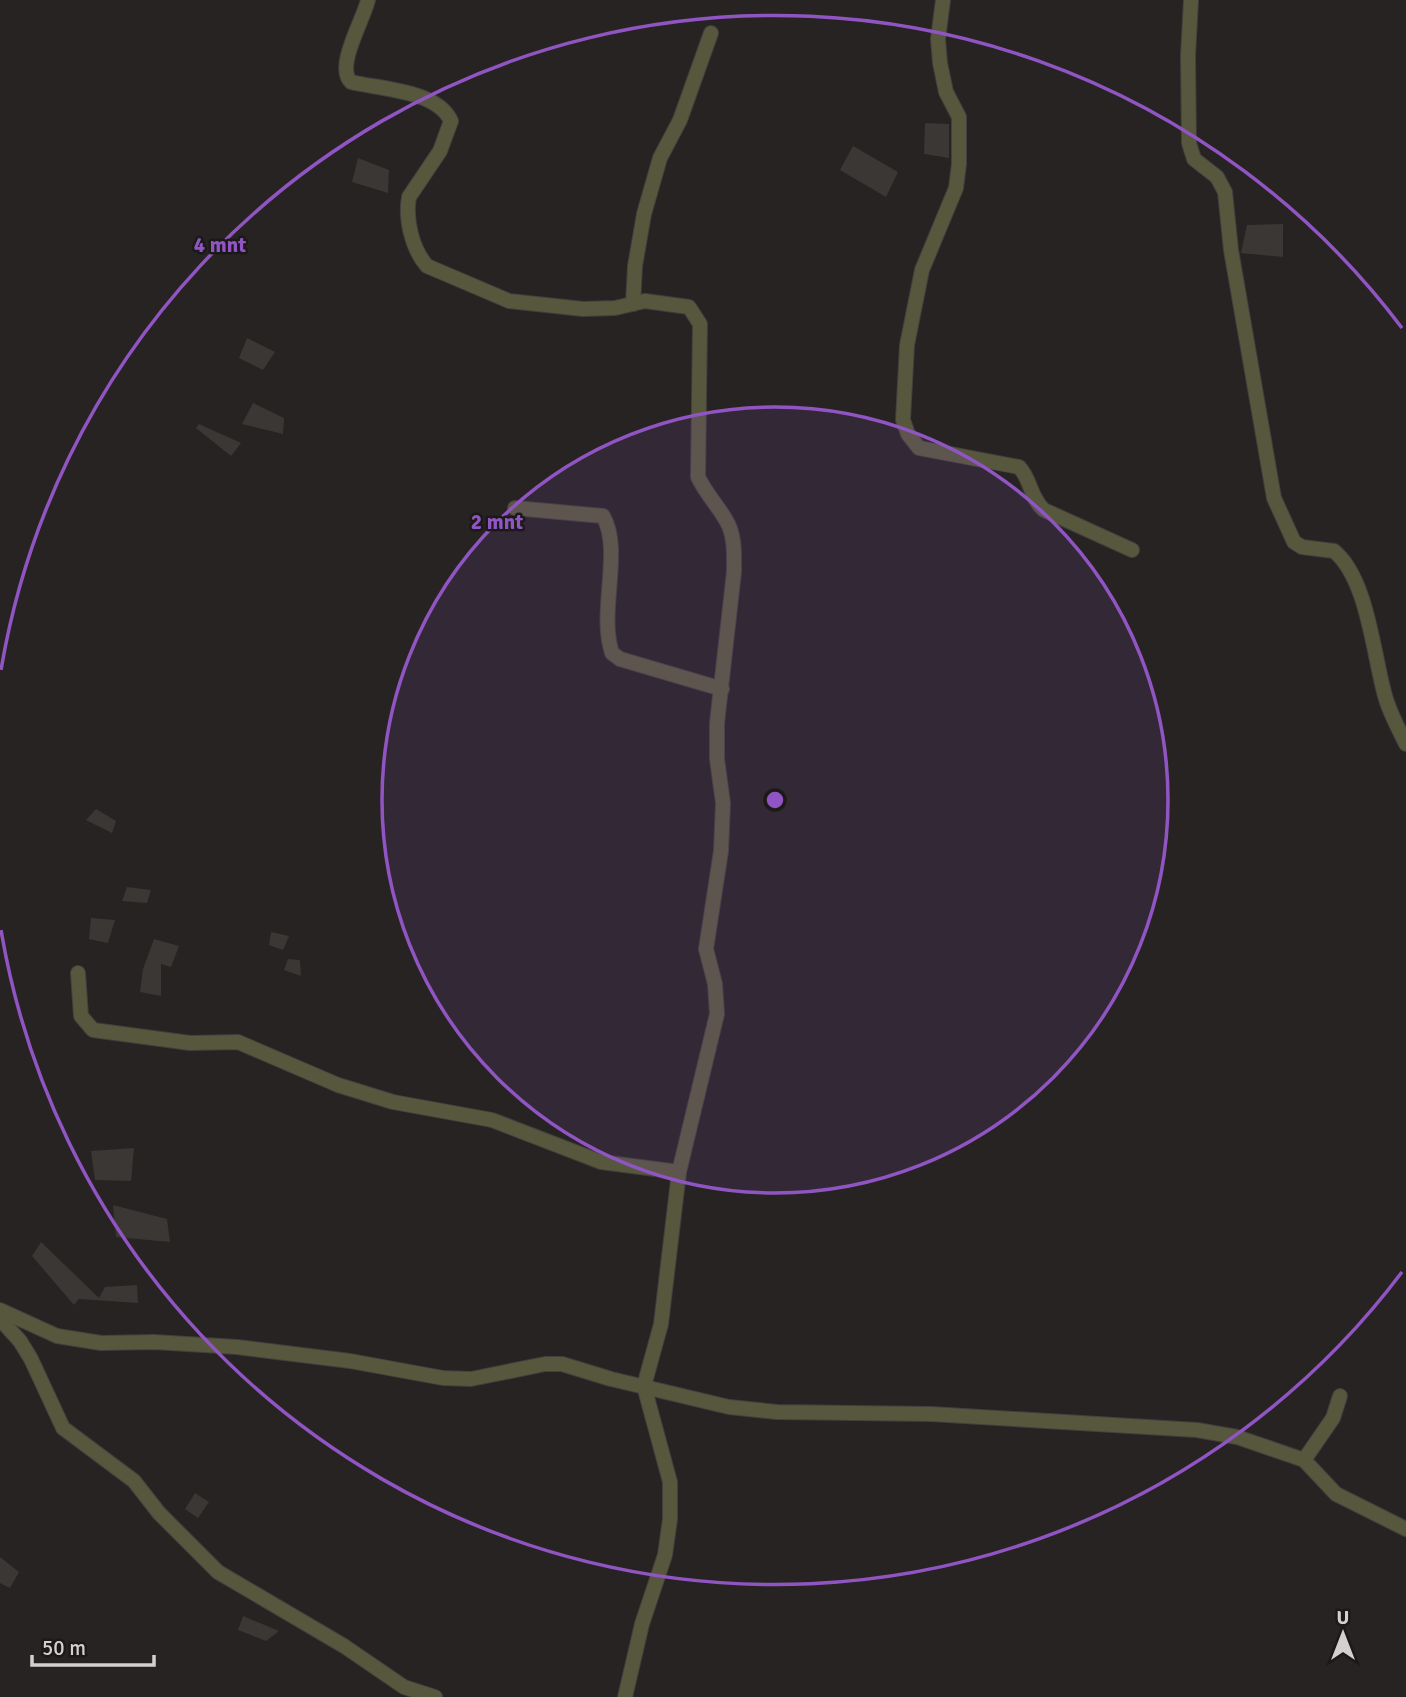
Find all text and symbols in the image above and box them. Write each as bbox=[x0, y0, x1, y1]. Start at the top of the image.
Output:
text: 4 mnt bbox=[194, 232, 246, 258]
text: 2 mnt bbox=[471, 509, 523, 535]
centre of rings bbox=[763, 788, 787, 812]
north arrow bbox=[1308, 1599, 1378, 1669]
text: U bbox=[1337, 1606, 1349, 1630]
scale bar bbox=[32, 1624, 154, 1668]
text: 50 m bbox=[42, 1635, 86, 1661]

